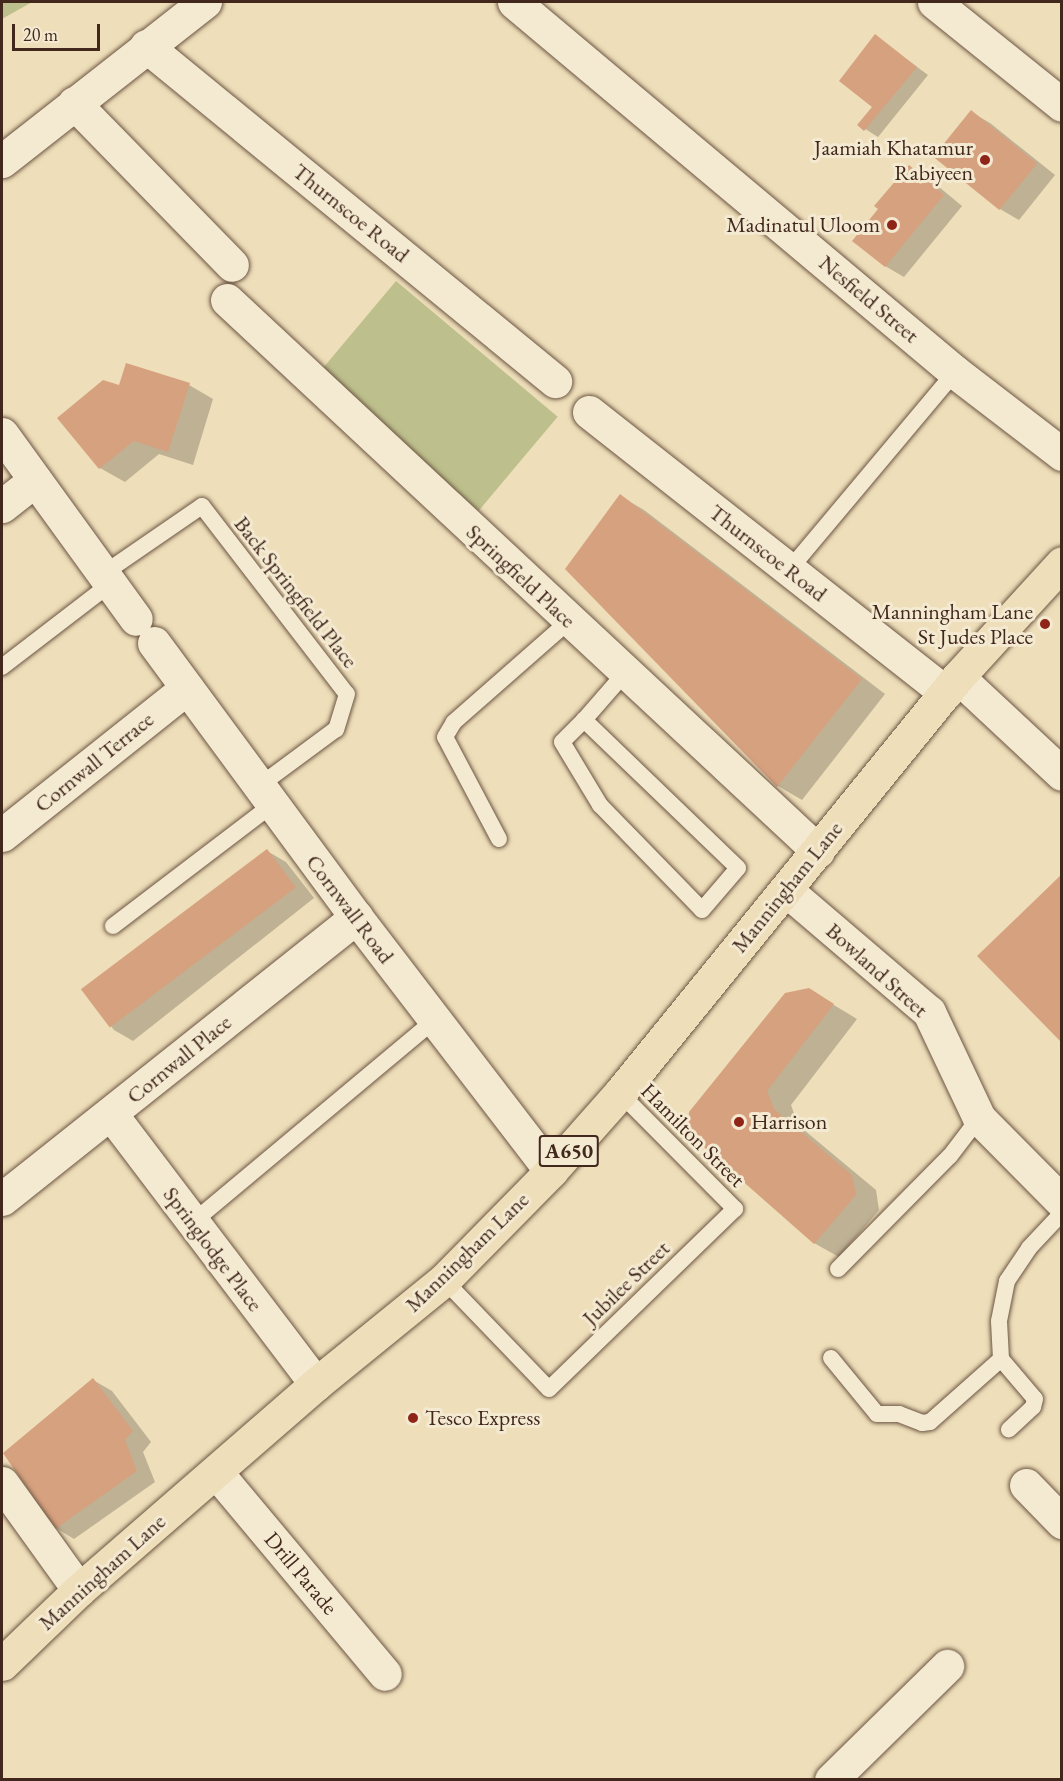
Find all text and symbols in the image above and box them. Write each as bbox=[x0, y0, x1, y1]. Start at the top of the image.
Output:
scale bar bbox=[15, 12, 104, 50]
text: 20 m bbox=[23, 23, 58, 46]
place label: Jaamiah Khatamur Rabiyeen bbox=[814, 134, 973, 186]
marker: Jaamiah Khatamur Rabiyeen bbox=[978, 153, 992, 167]
street label: Thurnscoe Road bbox=[287, 158, 415, 268]
place label: Madinatul Uloom bbox=[726, 212, 880, 238]
marker: Madinatul Uloom bbox=[885, 218, 899, 232]
street label: Nesfield Street bbox=[814, 250, 924, 348]
street label: Thurnscoe Road bbox=[704, 499, 832, 607]
street label: Back Springfield Place bbox=[229, 511, 363, 673]
street label: Springfield Place bbox=[461, 519, 581, 633]
place label: Manningham Lane St Judes Place bbox=[872, 598, 1033, 650]
marker: Manningham Lane St Judes Place bbox=[1038, 617, 1052, 631]
street label: Cornwall Terrace bbox=[29, 706, 159, 818]
street label: Manningham Lane bbox=[726, 816, 848, 958]
street label: Cornwall Road bbox=[301, 849, 399, 969]
street label: Bowland Street bbox=[821, 917, 933, 1023]
street label: Cornwall Place bbox=[121, 1009, 237, 1109]
street label: Hamilton Street bbox=[635, 1077, 751, 1193]
place label: Harrison bbox=[751, 1109, 827, 1135]
marker: Harrison bbox=[732, 1115, 746, 1129]
road number: A650 bbox=[538, 1133, 600, 1169]
street label: Springlodge Place bbox=[158, 1182, 268, 1316]
street label: Manningham Lane bbox=[400, 1186, 534, 1318]
street label: Jubilee Street bbox=[577, 1235, 675, 1331]
place label: Tesco Express bbox=[425, 1405, 540, 1431]
marker: Tesco Express bbox=[406, 1411, 420, 1425]
street label: Manningham Lane bbox=[33, 1508, 171, 1636]
street label: Drill Parade bbox=[259, 1526, 343, 1620]

